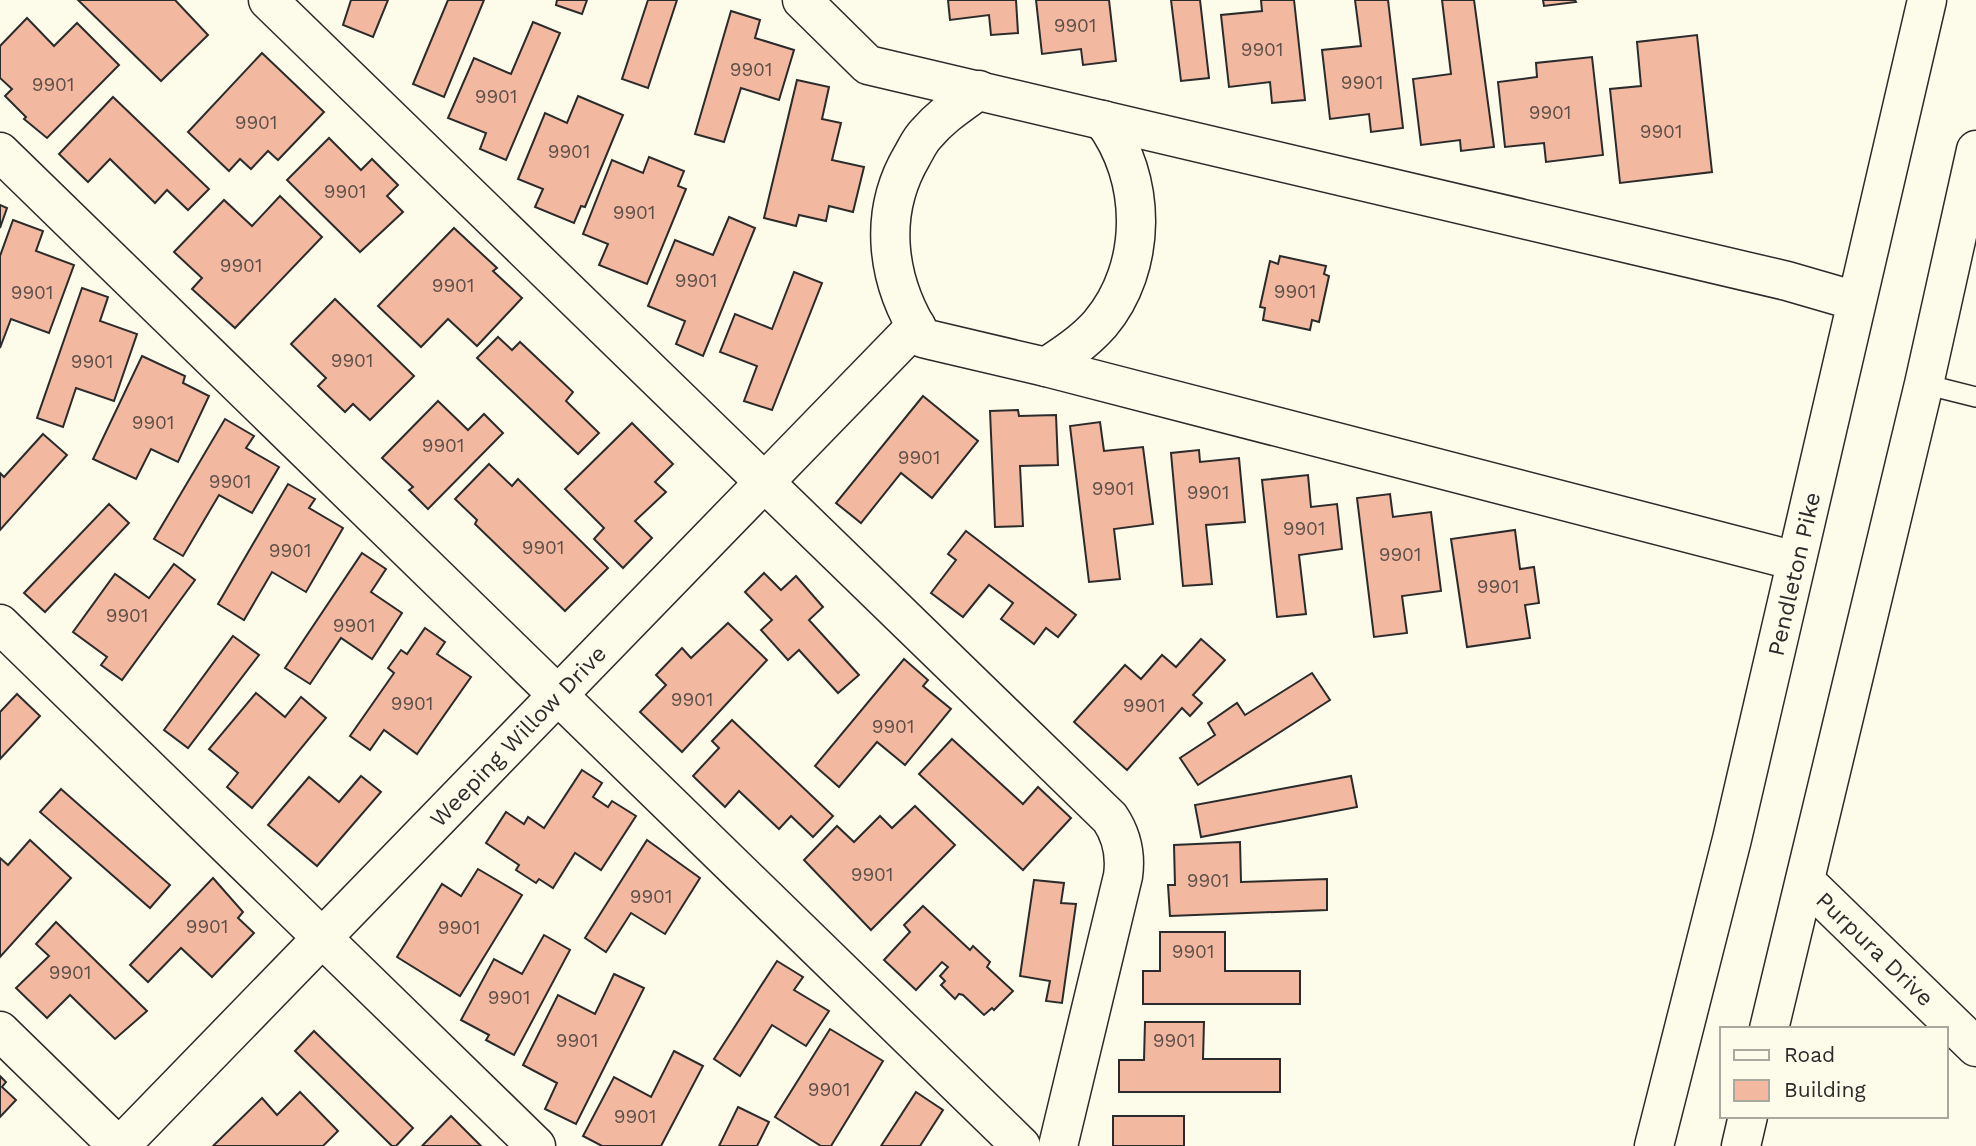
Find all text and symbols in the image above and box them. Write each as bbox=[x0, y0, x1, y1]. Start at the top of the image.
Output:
house number: 9901 bbox=[1054, 14, 1096, 37]
house number: 9901 bbox=[1241, 38, 1283, 61]
house number: 9901 bbox=[730, 58, 772, 81]
house number: 9901 bbox=[1341, 71, 1383, 94]
house number: 9901 bbox=[32, 73, 74, 96]
house number: 9901 bbox=[475, 85, 517, 108]
house number: 9901 bbox=[1529, 101, 1571, 124]
house number: 9901 bbox=[235, 111, 277, 134]
house number: 9901 bbox=[1640, 120, 1682, 143]
house number: 9901 bbox=[548, 140, 590, 163]
house number: 9901 bbox=[324, 180, 366, 203]
house number: 9901 bbox=[613, 201, 655, 224]
house number: 9901 bbox=[220, 254, 262, 277]
house number: 9901 bbox=[675, 269, 717, 292]
house number: 9901 bbox=[432, 274, 474, 297]
house number: 9901 bbox=[1274, 280, 1316, 303]
house number: 9901 bbox=[11, 281, 53, 304]
house number: 9901 bbox=[331, 349, 373, 372]
house number: 9901 bbox=[71, 350, 113, 373]
house number: 9901 bbox=[132, 411, 174, 434]
house number: 9901 bbox=[422, 434, 464, 457]
house number: 9901 bbox=[898, 446, 940, 469]
house number: 9901 bbox=[209, 470, 251, 493]
house number: 9901 bbox=[1092, 477, 1134, 500]
house number: 9901 bbox=[1187, 481, 1229, 504]
street label: Pendleton Pike bbox=[1763, 490, 1826, 659]
house number: 9901 bbox=[1283, 517, 1325, 540]
house number: 9901 bbox=[522, 536, 564, 559]
house number: 9901 bbox=[269, 539, 311, 562]
house number: 9901 bbox=[1379, 543, 1421, 566]
house number: 9901 bbox=[1477, 575, 1519, 598]
house number: 9901 bbox=[106, 604, 148, 627]
house number: 9901 bbox=[333, 614, 375, 637]
street label: Weeping Willow Drive bbox=[425, 640, 612, 833]
house number: 9901 bbox=[671, 688, 713, 711]
house number: 9901 bbox=[391, 692, 433, 715]
house number: 9901 bbox=[1123, 694, 1165, 717]
house number: 9901 bbox=[872, 715, 914, 738]
house number: 9901 bbox=[851, 863, 893, 886]
house number: 9901 bbox=[1187, 869, 1229, 892]
house number: 9901 bbox=[630, 885, 672, 908]
street label: Purpura Drive bbox=[1810, 887, 1939, 1012]
house number: 9901 bbox=[186, 915, 228, 938]
house number: 9901 bbox=[438, 916, 480, 939]
house number: 9901 bbox=[1172, 940, 1214, 963]
house number: 9901 bbox=[49, 961, 91, 984]
house number: 9901 bbox=[488, 986, 530, 1009]
legend bbox=[1720, 1027, 1948, 1118]
house number: 9901 bbox=[556, 1029, 598, 1052]
house number: 9901 bbox=[1153, 1029, 1195, 1052]
text: Road bbox=[1784, 1042, 1835, 1067]
text: Building bbox=[1784, 1077, 1866, 1102]
house number: 9901 bbox=[808, 1078, 850, 1101]
house number: 9901 bbox=[614, 1105, 656, 1128]

